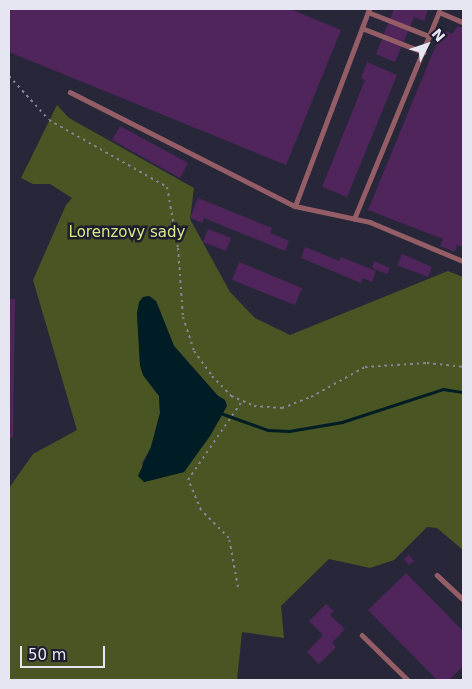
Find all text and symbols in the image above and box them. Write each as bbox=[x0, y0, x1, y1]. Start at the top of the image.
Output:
north arrow bbox=[402, 20, 452, 70]
text: N bbox=[428, 25, 448, 45]
park label: Lorenzovy sady bbox=[69, 224, 185, 242]
scale bar bbox=[22, 636, 108, 668]
text: 50 m bbox=[28, 646, 66, 664]

